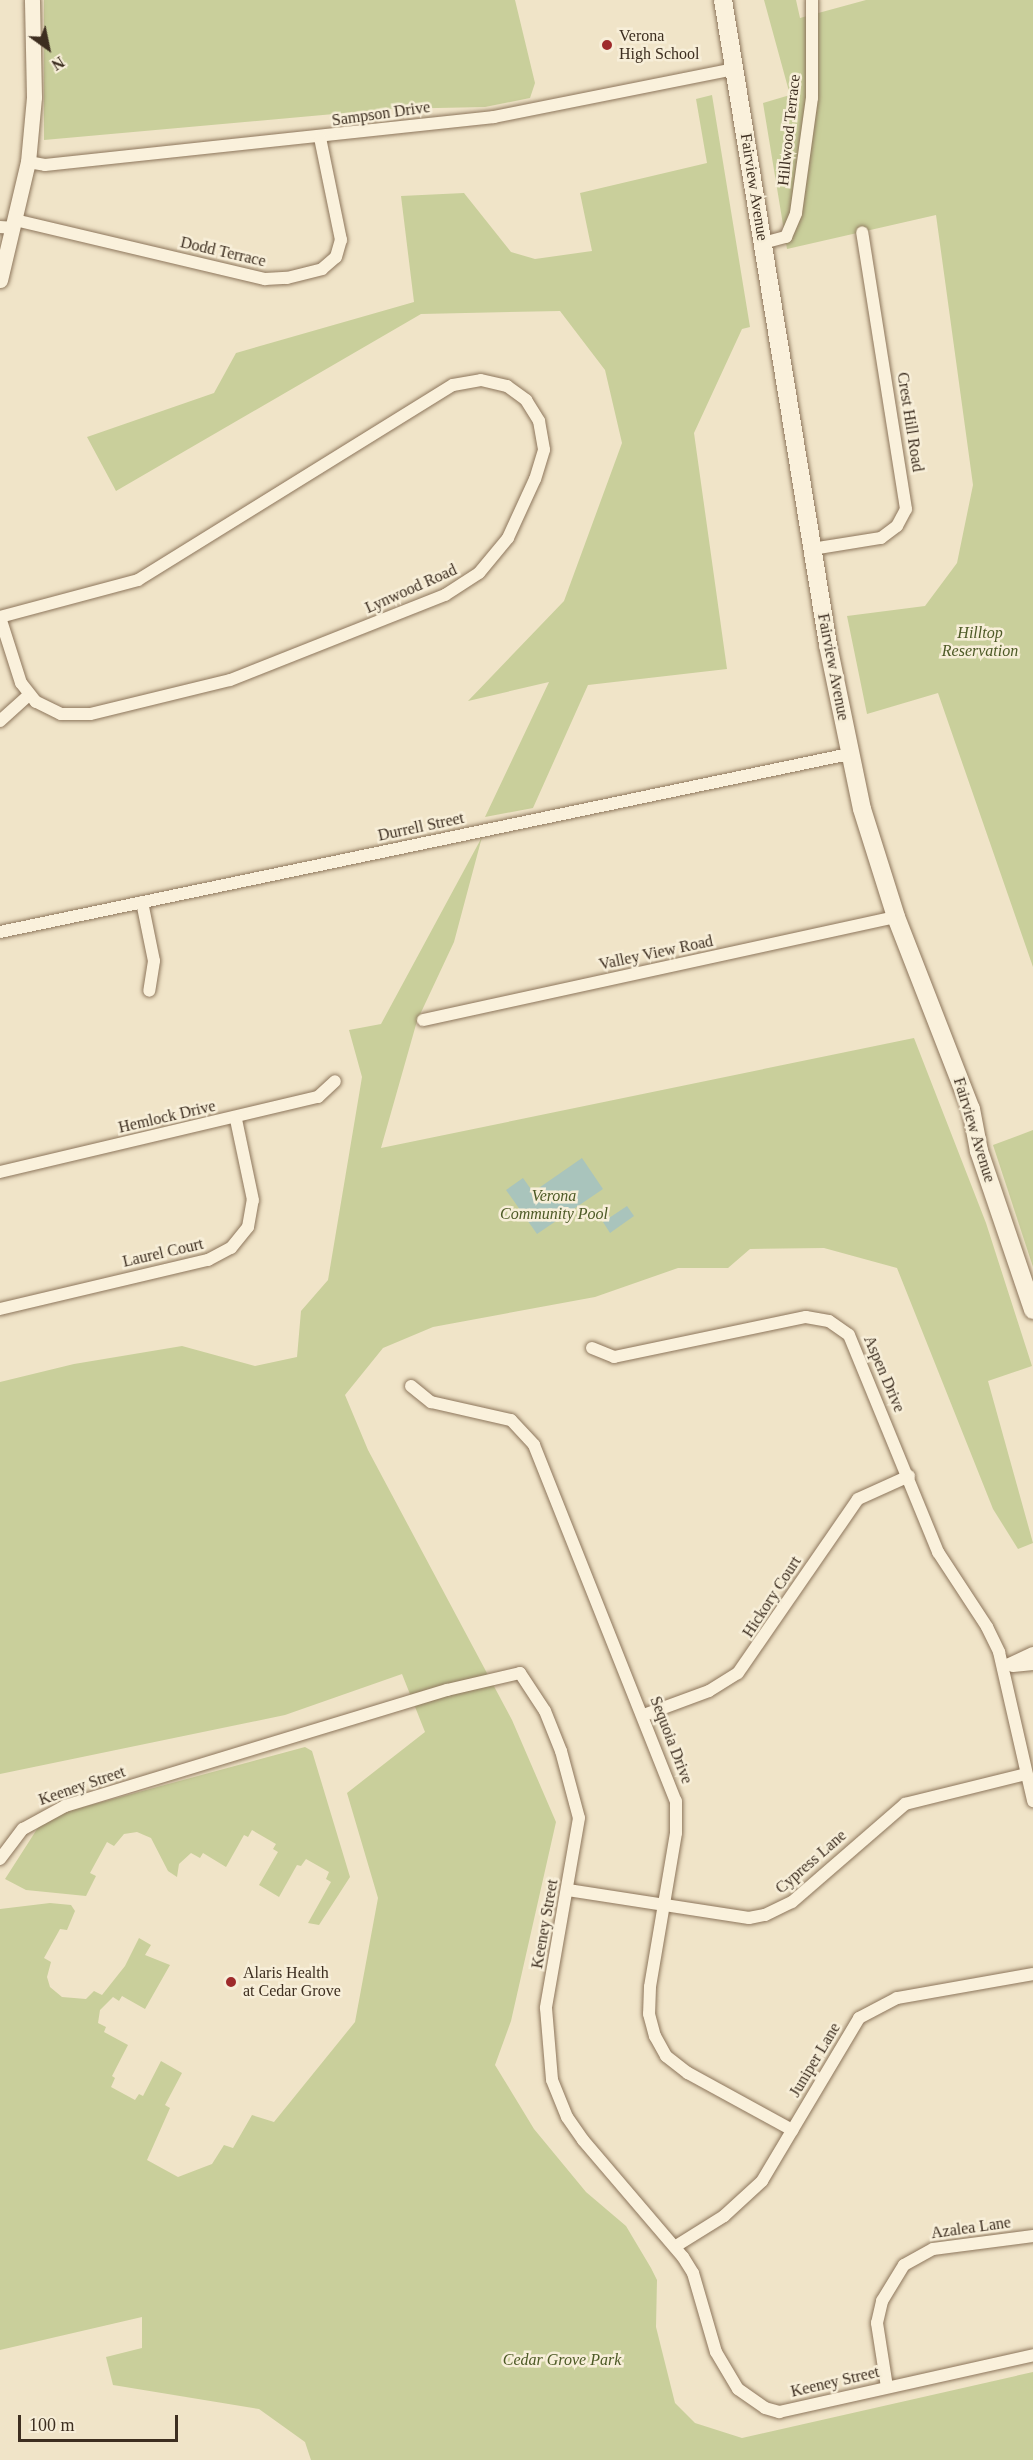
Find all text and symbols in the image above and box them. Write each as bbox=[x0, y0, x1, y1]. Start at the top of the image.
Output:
north arrow bbox=[18, 18, 78, 78]
place label: Verona High School bbox=[619, 26, 699, 64]
marker: Verona High School bbox=[600, 38, 614, 52]
text: N bbox=[49, 53, 68, 74]
street label: Hillwood Terrace bbox=[774, 73, 804, 187]
street label: Sampson Drive bbox=[331, 98, 431, 130]
street label: Fairview Avenue bbox=[736, 131, 772, 243]
street label: Dodd Terrace bbox=[178, 233, 268, 271]
street label: Crest Hill Road bbox=[893, 371, 927, 473]
street label: Lynwood Road bbox=[362, 560, 460, 618]
street label: Fairview Avenue bbox=[813, 611, 853, 723]
park label: Hilltop Reservation bbox=[942, 623, 1018, 661]
street label: Durrell Street bbox=[376, 809, 466, 845]
street label: Valley View Road bbox=[597, 932, 715, 974]
street label: Fairview Avenue bbox=[949, 1075, 999, 1185]
street label: Hemlock Drive bbox=[117, 1097, 217, 1137]
park label: Verona Community Pool bbox=[500, 1186, 608, 1224]
street label: Laurel Court bbox=[121, 1234, 205, 1272]
street label: Aspen Drive bbox=[859, 1333, 909, 1415]
street label: Hickory Court bbox=[739, 1553, 805, 1641]
street label: Sequoia Drive bbox=[646, 1694, 696, 1786]
street label: Keeney Street bbox=[36, 1762, 128, 1810]
street label: Cypress Lane bbox=[772, 1826, 850, 1898]
street label: Keeney Street bbox=[528, 1878, 562, 1970]
place label: Alaris Health at Cedar Grove bbox=[243, 1963, 341, 2001]
marker: Alaris Health at Cedar Grove bbox=[224, 1975, 238, 1989]
street label: Juniper Lane bbox=[785, 2019, 845, 2101]
street label: Azalea Lane bbox=[930, 2213, 1012, 2243]
park label: Cedar Grove Park bbox=[503, 2350, 621, 2370]
street label: Keeney Street bbox=[789, 2363, 881, 2401]
scale bar bbox=[21, 2403, 182, 2441]
text: 100 m bbox=[29, 2415, 75, 2435]

